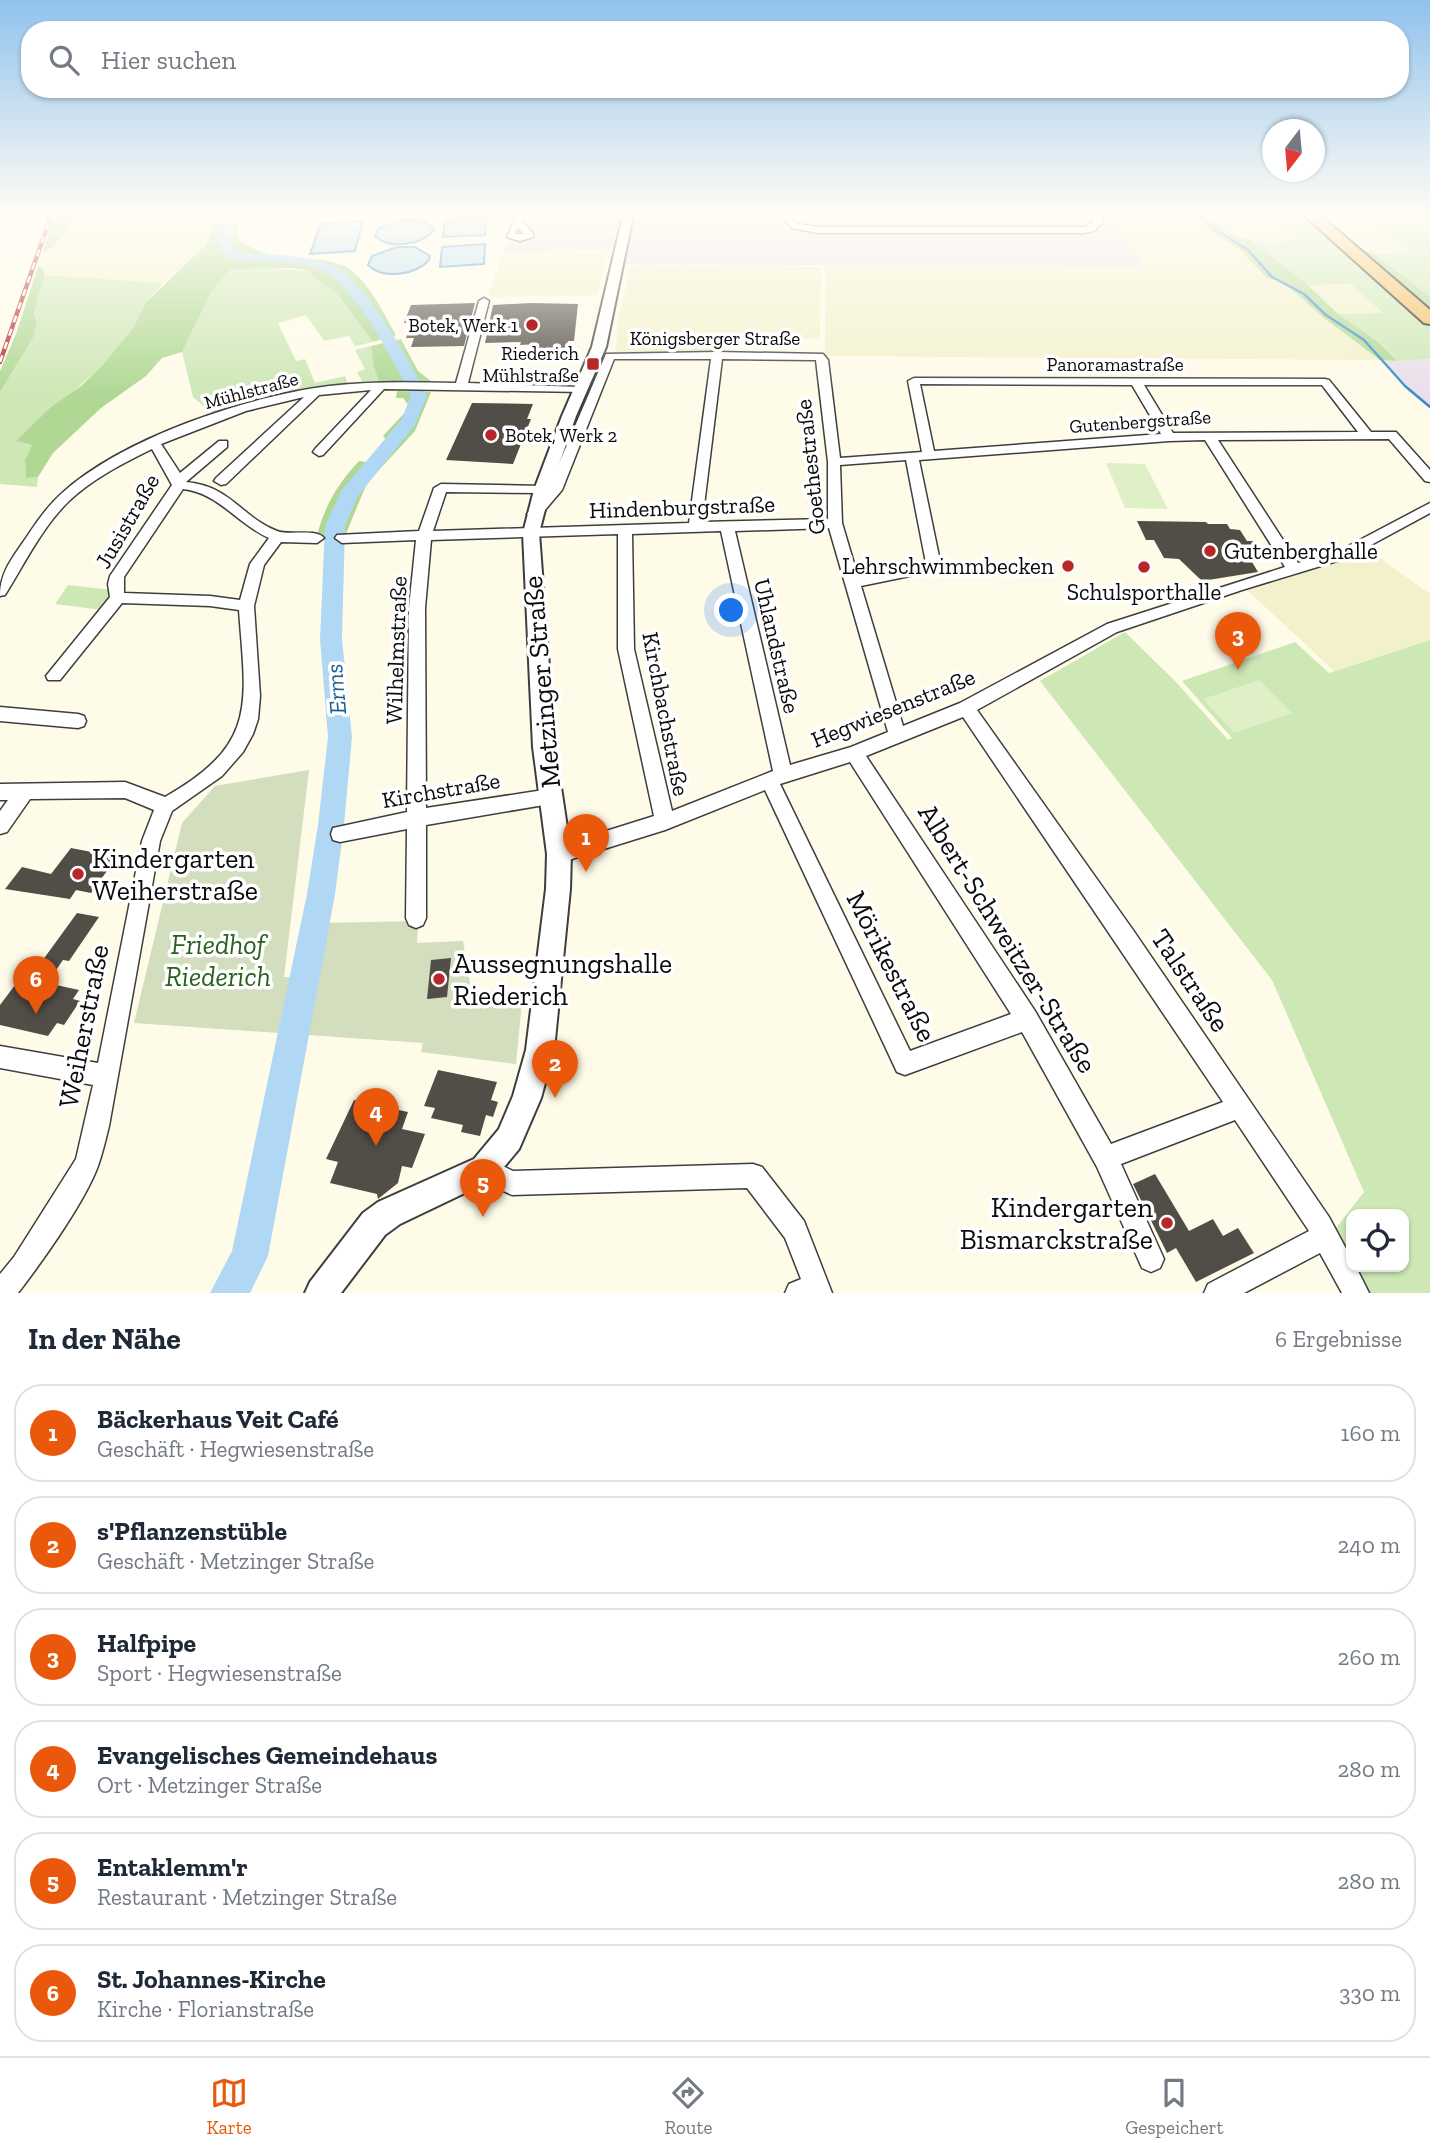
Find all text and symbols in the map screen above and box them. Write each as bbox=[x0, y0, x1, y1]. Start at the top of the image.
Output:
search box bbox=[21, 21, 1409, 98]
icon: search bbox=[45, 41, 83, 79]
text: Hier suchen bbox=[101, 44, 236, 76]
north arrow bbox=[1262, 119, 1325, 182]
place label: Botek, Werk 1 bbox=[408, 314, 518, 337]
marker: Botek, Werk 1 bbox=[524, 317, 540, 333]
street label: Königsberger Straße bbox=[630, 327, 800, 350]
place label: Riederich Mühlstraße bbox=[482, 342, 579, 387]
street label: Panoramastraße bbox=[1046, 353, 1184, 376]
marker: Riederich Mühlstraße bbox=[585, 356, 601, 372]
street label: Mühlstraße bbox=[201, 367, 301, 414]
street label: Goethestraße bbox=[789, 398, 831, 536]
street label: Gutenbergstraße bbox=[1068, 405, 1212, 438]
place label: Botek, Werk 2 bbox=[505, 424, 617, 447]
marker: Botek, Werk 2 bbox=[483, 427, 499, 443]
street label: Jusistraße bbox=[89, 469, 165, 573]
street label: Hindenburgstraße bbox=[588, 490, 776, 524]
place label: Gutenberghalle bbox=[1224, 537, 1378, 565]
marker: Gutenberghalle bbox=[1202, 543, 1218, 559]
place label: Lehrschwimmbecken bbox=[842, 552, 1054, 580]
marker: Lehrschwimmbecken bbox=[1060, 558, 1076, 574]
marker: Schulsporthalle bbox=[1136, 559, 1152, 575]
street label: Wilhelmstraße bbox=[379, 575, 413, 725]
street label: Metzinger Straße bbox=[516, 575, 567, 789]
street label: Uhlandstraße bbox=[748, 576, 806, 716]
place label: Schulsporthalle bbox=[1067, 578, 1221, 606]
your location bbox=[714, 593, 748, 627]
pin: 3 bbox=[1215, 612, 1261, 670]
street label: Kirchbachstraße bbox=[636, 630, 696, 798]
water label: Erms bbox=[319, 662, 352, 716]
street label: Hegwiesenstraße bbox=[807, 662, 979, 754]
street label: Kirchstraße bbox=[380, 766, 502, 814]
street label: Albert-Schweitzer-Straße bbox=[911, 798, 1104, 1079]
pin: 1 bbox=[563, 814, 609, 872]
place label: Kindergarten Weiherstraße bbox=[92, 842, 258, 907]
marker: Kindergarten Weiherstraße bbox=[70, 866, 86, 882]
street label: Mörikestraße bbox=[839, 885, 944, 1047]
street label: Talstraße bbox=[1144, 923, 1237, 1038]
park label: Friedhof Riederich bbox=[165, 928, 271, 993]
street label: Weiherstraße bbox=[51, 942, 116, 1111]
place label: Aussegnungshalle Riederich bbox=[453, 947, 672, 1012]
pin: 6 bbox=[13, 956, 59, 1014]
marker: Aussegnungshalle Riederich bbox=[431, 971, 447, 987]
pin: 2 bbox=[532, 1040, 578, 1098]
pin: 4 bbox=[353, 1088, 399, 1146]
pin: 5 bbox=[460, 1159, 506, 1217]
place label: Kindergarten Bismarckstraße bbox=[960, 1191, 1153, 1256]
map controls bbox=[1346, 1209, 1409, 1272]
button: locate bbox=[1346, 1209, 1409, 1272]
marker: Kindergarten Bismarckstraße bbox=[1159, 1215, 1175, 1231]
text: In der Nähe bbox=[28, 1321, 181, 1357]
text: 6 Ergebnisse bbox=[1275, 1325, 1402, 1353]
text: Bäckerhaus Veit Café bbox=[97, 1403, 339, 1435]
text: 1 bbox=[48, 1419, 58, 1447]
text: 160 m bbox=[1341, 1419, 1400, 1447]
text: Geschäft · Hegwiesenstraße bbox=[97, 1435, 374, 1463]
text: s'Pflanzenstüble bbox=[97, 1515, 287, 1547]
text: 2 bbox=[47, 1531, 59, 1559]
text: 240 m bbox=[1337, 1531, 1400, 1559]
text: Geschäft · Metzinger Straße bbox=[97, 1547, 374, 1575]
text: Halfpipe bbox=[97, 1627, 196, 1659]
text: 3 bbox=[47, 1643, 59, 1671]
text: 260 m bbox=[1338, 1643, 1400, 1671]
text: Sport · Hegwiesenstraße bbox=[97, 1659, 342, 1687]
text: Evangelisches Gemeindehaus bbox=[97, 1739, 437, 1771]
text: 4 bbox=[46, 1755, 60, 1783]
text: 280 m bbox=[1337, 1755, 1400, 1783]
text: Ort · Metzinger Straße bbox=[97, 1771, 322, 1799]
text: Entaklemm'r bbox=[97, 1851, 248, 1883]
text: 5 bbox=[47, 1867, 59, 1895]
text: 280 m bbox=[1337, 1867, 1400, 1895]
text: Restaurant · Metzinger Straße bbox=[97, 1883, 397, 1911]
text: St. Johannes-Kirche bbox=[97, 1963, 326, 1995]
text: 6 bbox=[47, 1979, 59, 2007]
text: 330 m bbox=[1339, 1979, 1400, 2007]
text: Kirche · Florianstraße bbox=[97, 1995, 314, 2023]
tab: Karte bbox=[206, 2074, 252, 2139]
tab: Route bbox=[664, 2074, 712, 2139]
tab: Gespeichert bbox=[1125, 2074, 1224, 2139]

